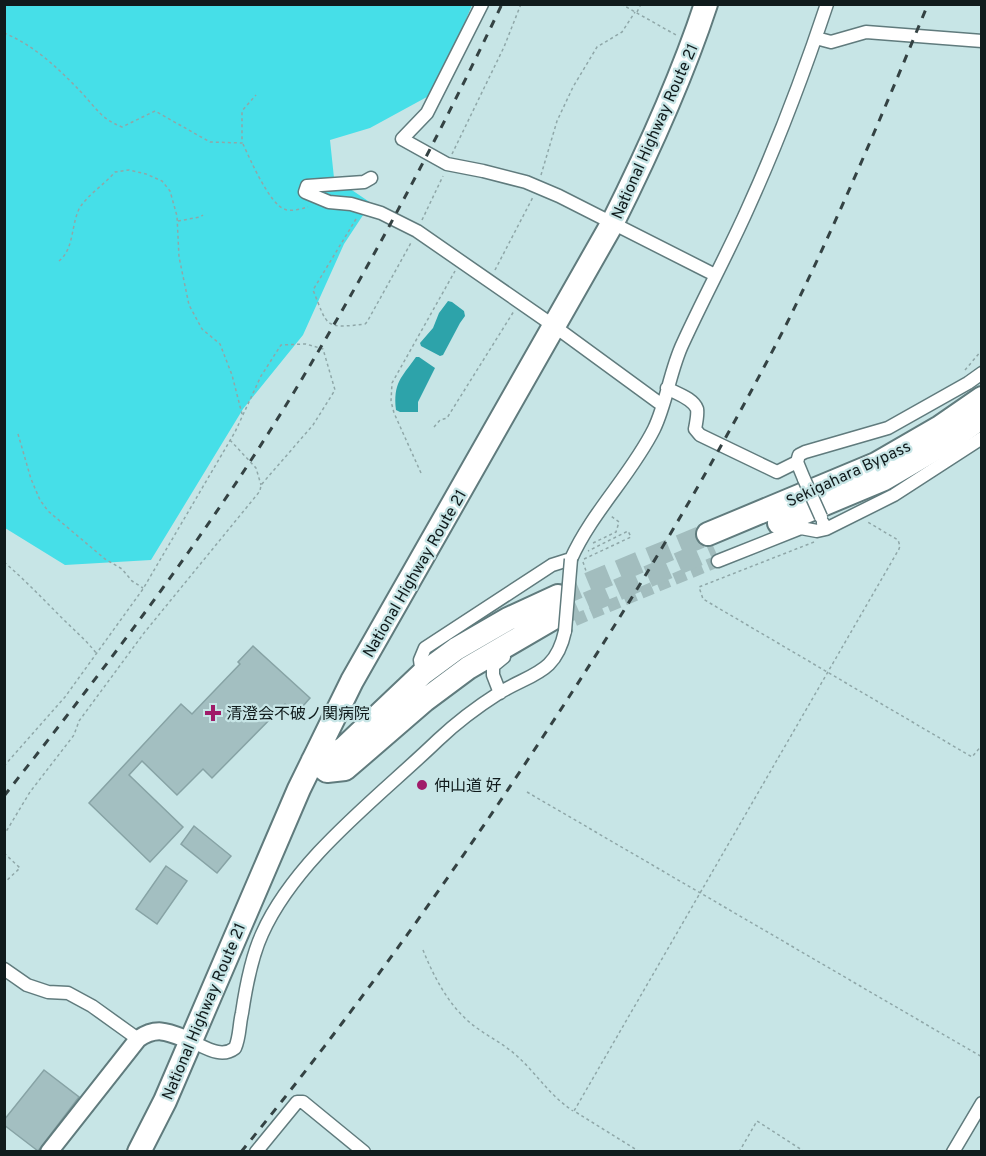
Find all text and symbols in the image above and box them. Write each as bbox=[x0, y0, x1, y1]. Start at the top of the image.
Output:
street label: National Highway Route 21 bbox=[608, 41, 704, 223]
street label: Sekigahara Bypass bbox=[783, 437, 914, 512]
street label: National Highway Route 21 bbox=[359, 487, 472, 661]
marker: 清澄会不破ノ関病院 bbox=[204, 704, 222, 722]
place label: 清澄会不破ノ関病院 bbox=[226, 705, 370, 725]
place label: 仲山道 好 bbox=[434, 777, 502, 797]
marker: 仲山道 好 bbox=[415, 778, 429, 792]
street label: National Highway Route 21 bbox=[158, 920, 251, 1103]

